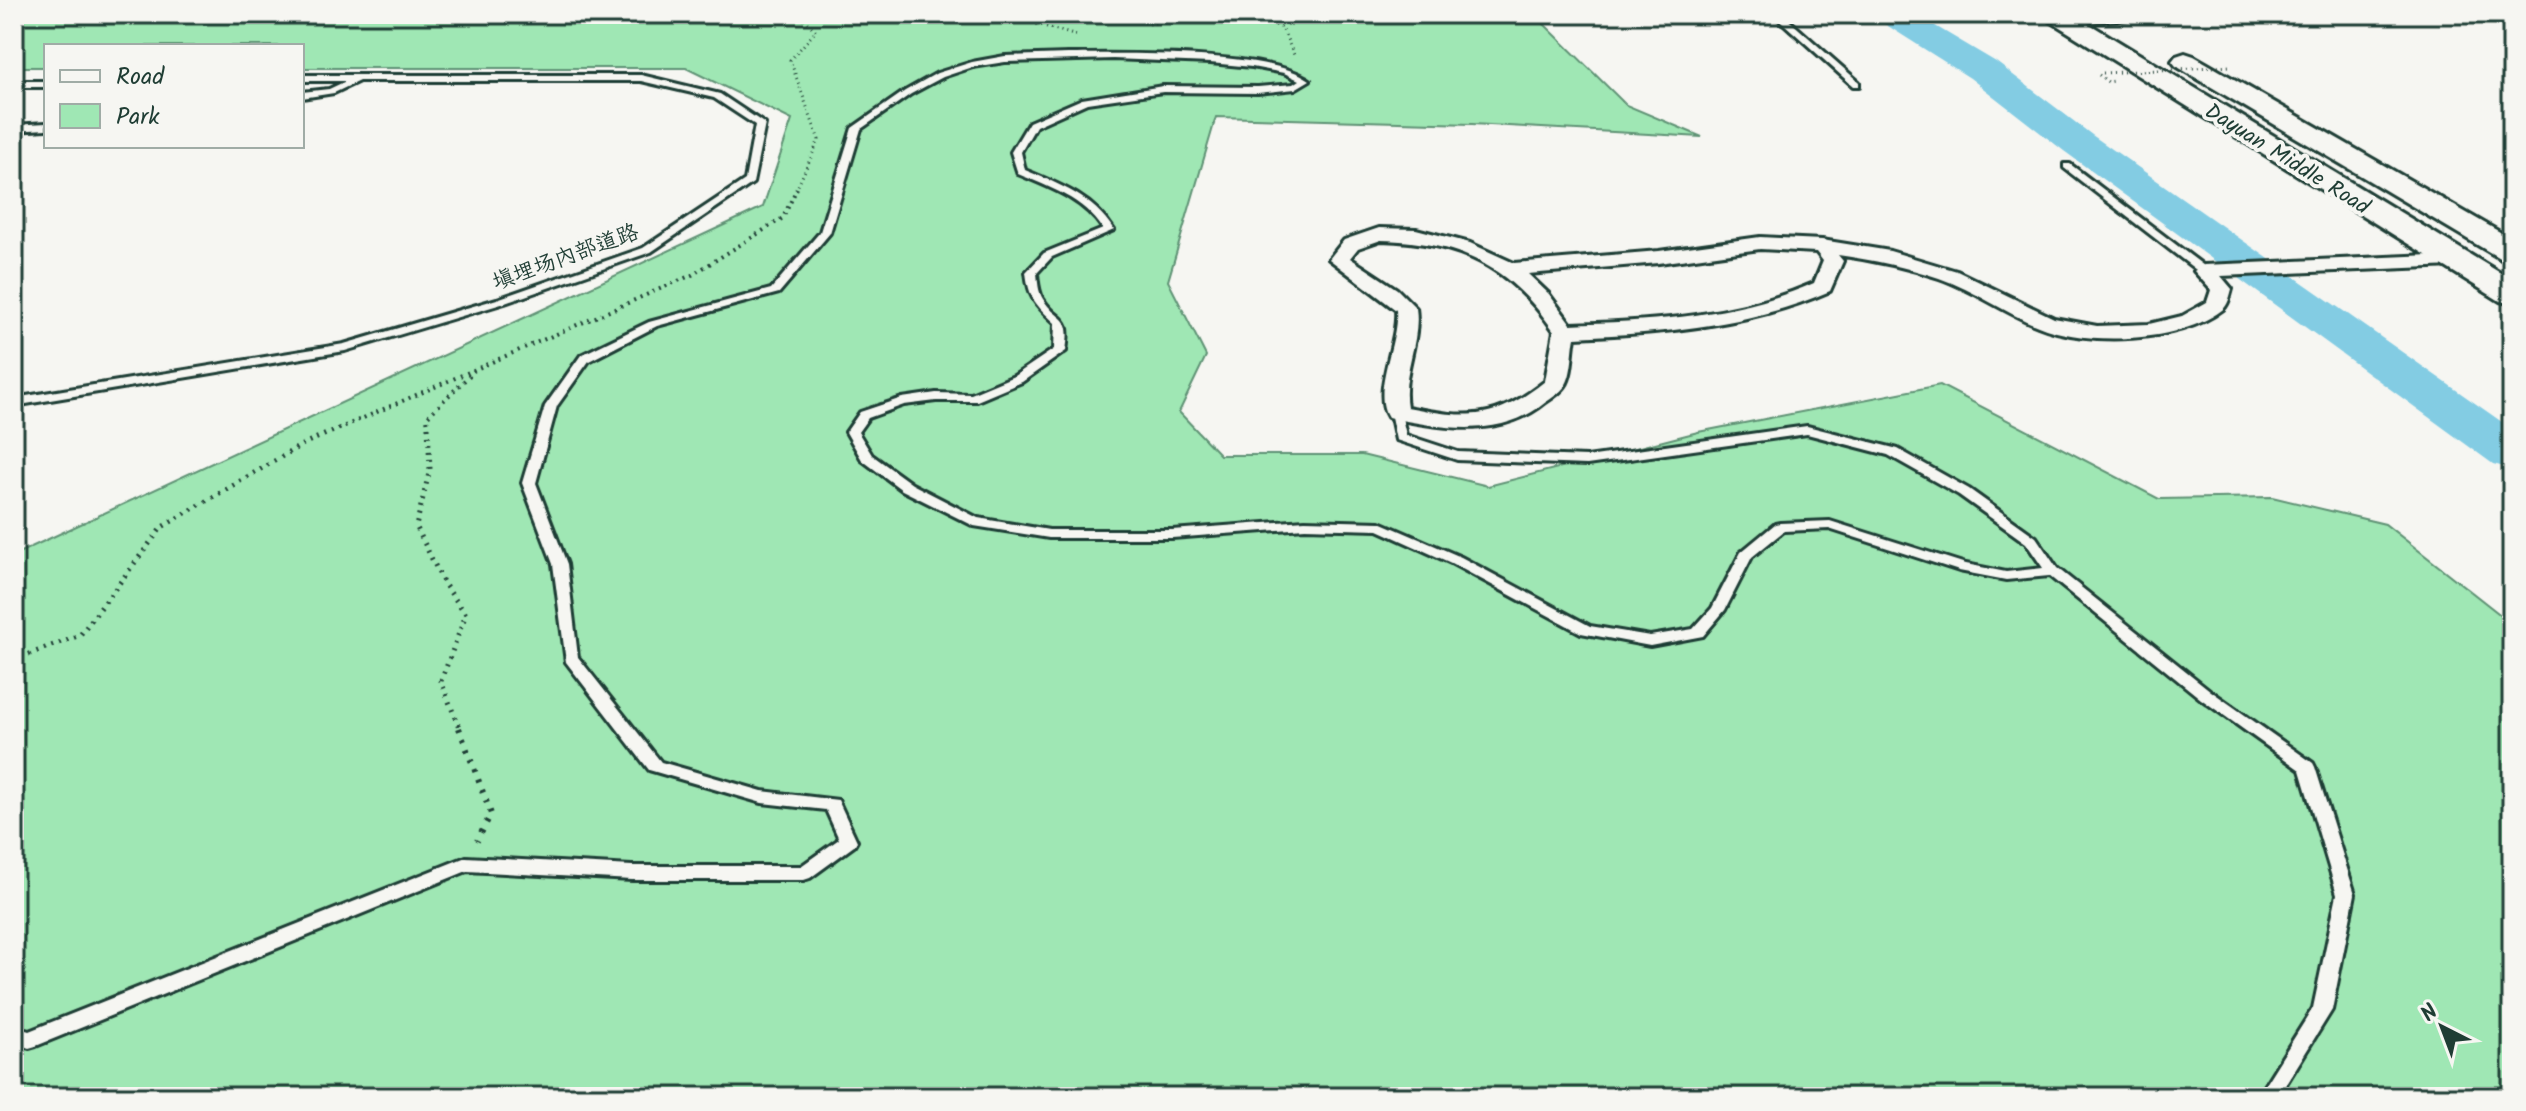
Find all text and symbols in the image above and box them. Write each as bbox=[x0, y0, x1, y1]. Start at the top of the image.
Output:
legend bbox=[44, 44, 304, 148]
text: Road bbox=[116, 58, 165, 97]
street label: Dayuan Middle Road bbox=[2197, 95, 2377, 226]
text: Park bbox=[116, 98, 160, 137]
street label: 填埋场内部道路 bbox=[488, 216, 644, 301]
north arrow bbox=[2402, 987, 2482, 1067]
text: N bbox=[2413, 996, 2447, 1032]

